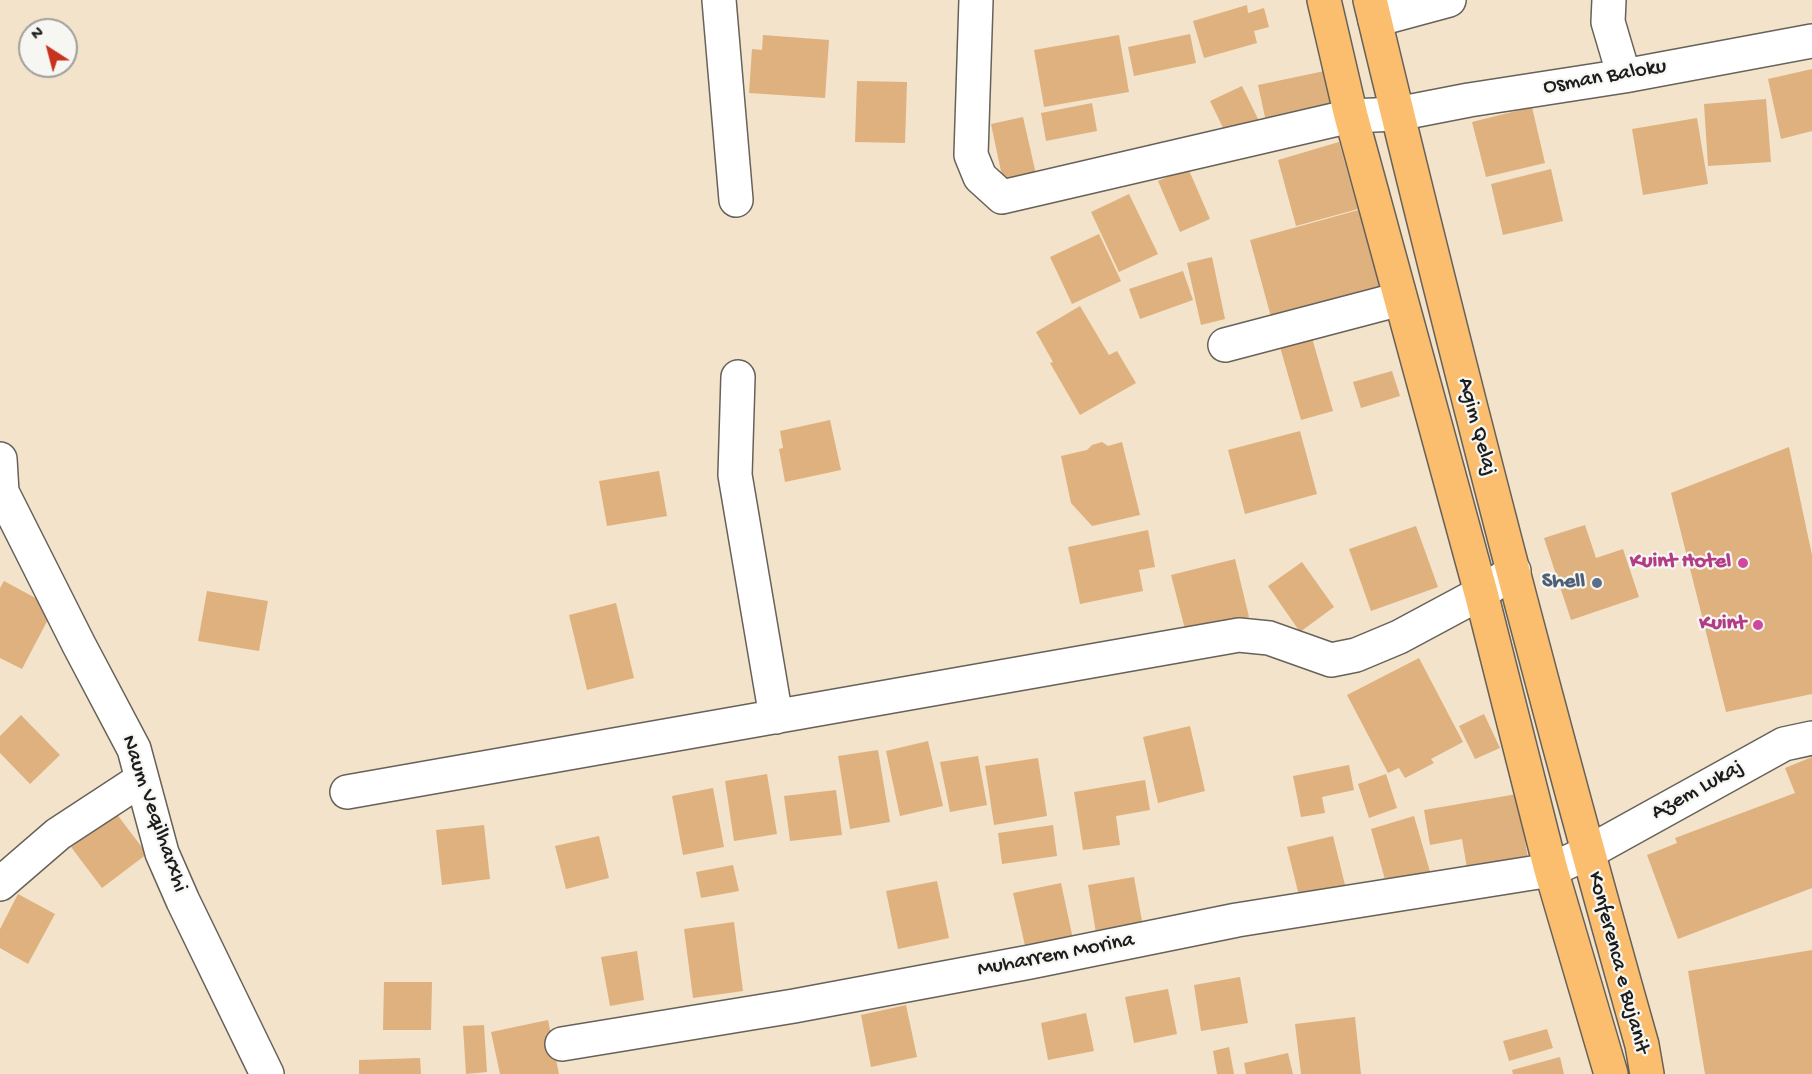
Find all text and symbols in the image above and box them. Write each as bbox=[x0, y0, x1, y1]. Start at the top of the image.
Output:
north arrow bbox=[18, 18, 78, 78]
text: N bbox=[28, 24, 48, 45]
street label: Osman Baloku bbox=[1541, 54, 1669, 102]
street label: Agim Qelaj bbox=[1450, 375, 1502, 479]
place label: Kuint Hotel bbox=[1630, 550, 1731, 576]
marker: Kuint Hotel bbox=[1736, 556, 1750, 570]
place label: Shell bbox=[1542, 570, 1585, 596]
marker: Shell bbox=[1590, 576, 1604, 590]
place label: Kuint bbox=[1699, 612, 1746, 638]
marker: Kuint bbox=[1751, 618, 1765, 632]
street label: Naum Veqilharxhi bbox=[114, 732, 192, 896]
street label: Azem Lukaj bbox=[1647, 755, 1749, 827]
street label: Konferenca e Bujanit bbox=[1580, 869, 1654, 1057]
street label: Muharrem Morina bbox=[975, 928, 1137, 984]

